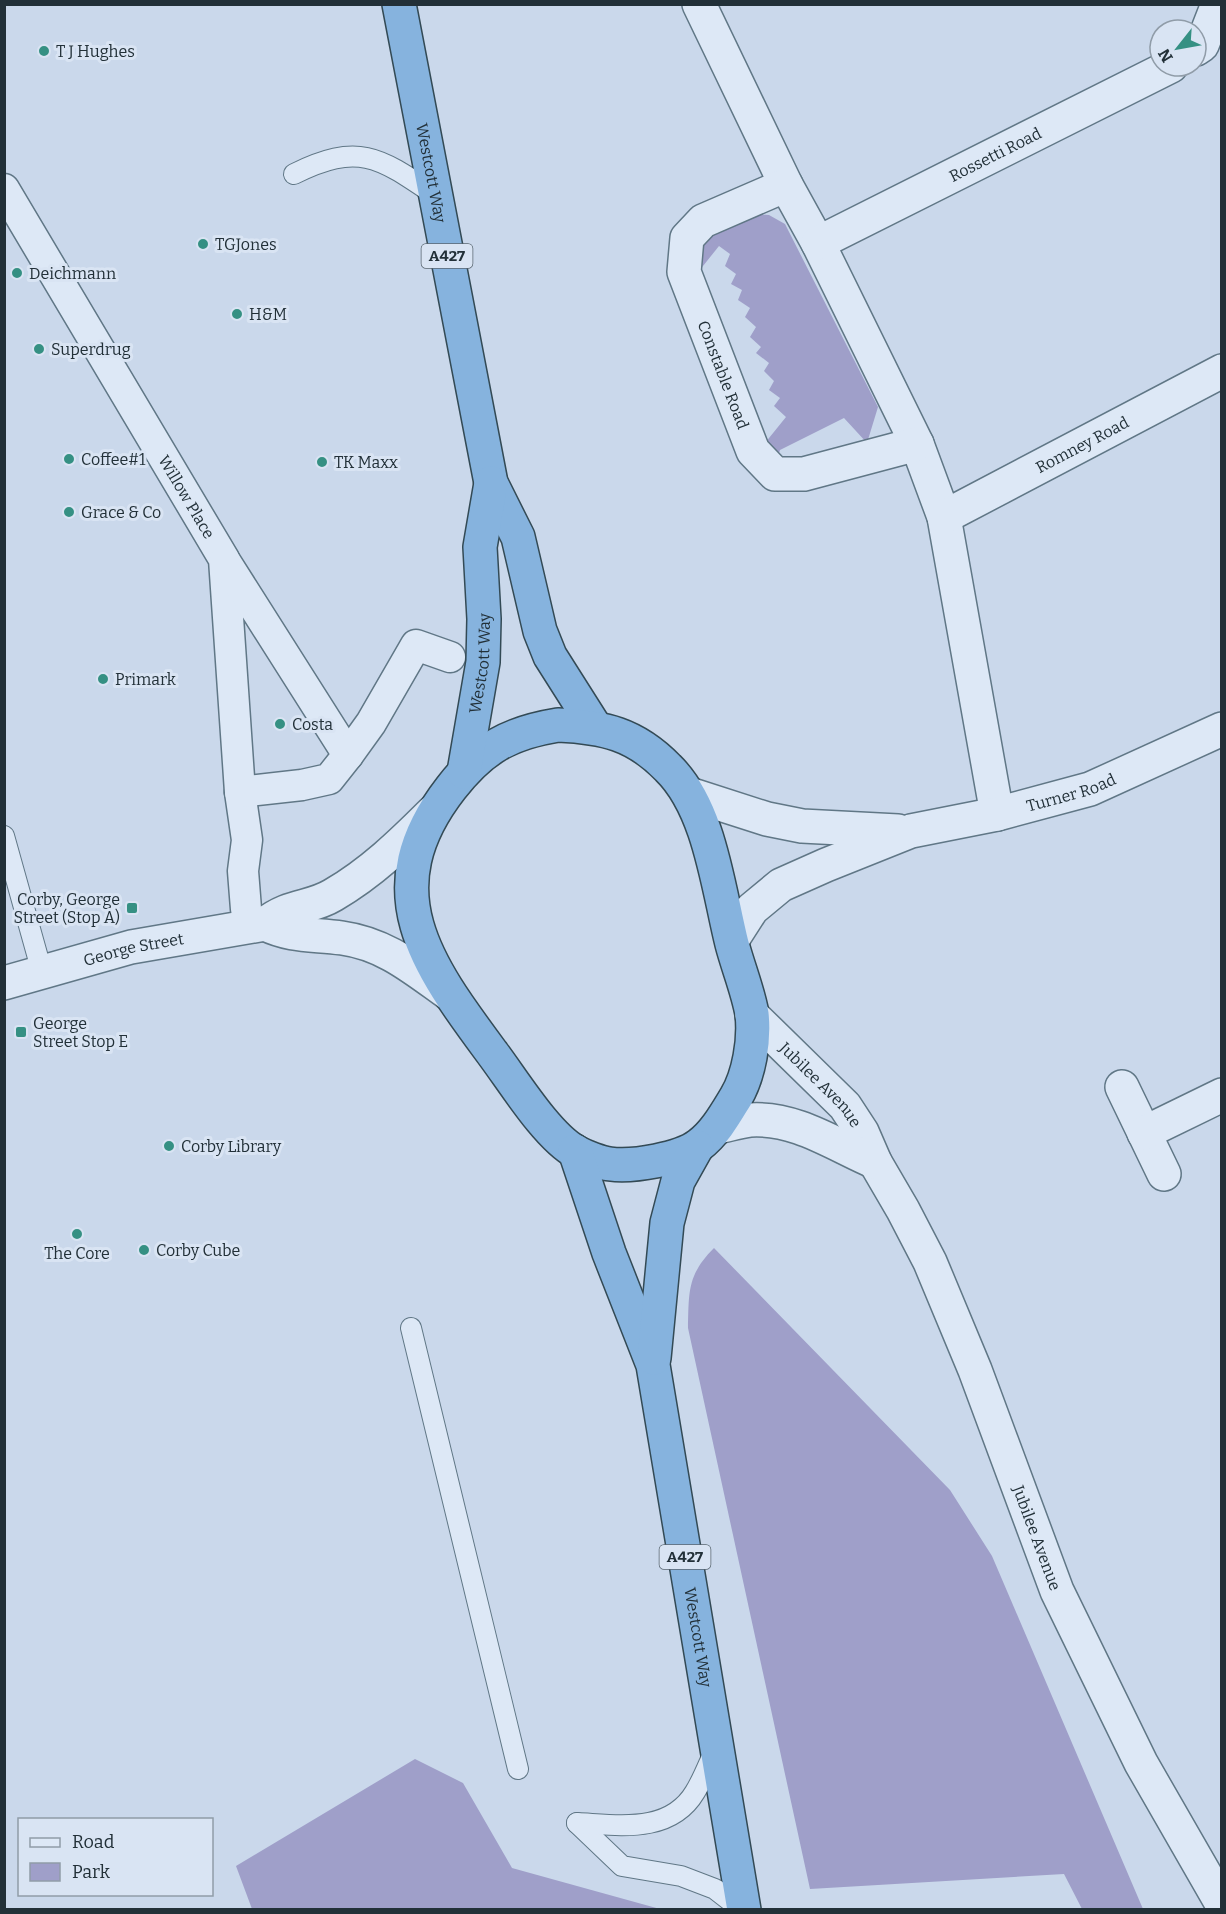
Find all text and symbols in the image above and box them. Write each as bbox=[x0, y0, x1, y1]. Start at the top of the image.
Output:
north arrow bbox=[1148, 18, 1208, 78]
place label: T J Hughes bbox=[56, 42, 135, 61]
marker: T J Hughes bbox=[37, 44, 51, 58]
text: N bbox=[1154, 45, 1177, 66]
street label: Westcott Way bbox=[413, 122, 450, 225]
street label: Rossetti Road bbox=[946, 123, 1045, 185]
place label: TGJones bbox=[215, 235, 277, 254]
marker: TGJones bbox=[196, 237, 210, 251]
road number: A427 bbox=[422, 244, 472, 268]
place label: Deichmann bbox=[29, 264, 116, 283]
marker: Deichmann bbox=[10, 266, 24, 280]
place label: H&M bbox=[249, 305, 287, 324]
marker: H&M bbox=[230, 307, 244, 321]
street label: Constable Road bbox=[694, 318, 753, 432]
place label: Superdrug bbox=[51, 340, 131, 359]
marker: Superdrug bbox=[32, 342, 46, 356]
street label: Romney Road bbox=[1032, 412, 1132, 477]
place label: Coffee#1 bbox=[81, 450, 146, 469]
marker: Coffee#1 bbox=[62, 452, 76, 466]
street label: Willow Place bbox=[155, 452, 219, 542]
place label: TK Maxx bbox=[334, 453, 398, 472]
marker: TK Maxx bbox=[315, 455, 329, 469]
place label: Grace & Co bbox=[81, 503, 161, 522]
marker: Grace & Co bbox=[62, 505, 76, 519]
street label: Westcott Way bbox=[465, 612, 494, 715]
place label: Primark bbox=[115, 670, 176, 689]
marker: Primark bbox=[96, 672, 110, 686]
place label: Costa bbox=[292, 715, 333, 734]
marker: Costa bbox=[273, 717, 287, 731]
street label: Turner Road bbox=[1024, 769, 1119, 815]
place label: Corby, George Street (Stop A) bbox=[14, 890, 120, 927]
marker: Corby, George Street (Stop A) bbox=[125, 901, 139, 915]
street label: George Street bbox=[81, 929, 185, 970]
place label: George Street Stop E bbox=[33, 1014, 128, 1051]
marker: George Street Stop E bbox=[14, 1025, 28, 1039]
street label: Jubilee Avenue bbox=[775, 1037, 866, 1131]
place label: Corby Library bbox=[181, 1137, 282, 1156]
marker: Corby Library bbox=[162, 1139, 176, 1153]
marker: The Core bbox=[70, 1227, 84, 1241]
place label: Corby Cube bbox=[156, 1241, 240, 1260]
marker: Corby Cube bbox=[137, 1243, 151, 1257]
place label: The Core bbox=[44, 1244, 110, 1263]
street label: Jubilee Avenue bbox=[1009, 1482, 1065, 1593]
road number: A427 bbox=[660, 1545, 710, 1569]
street label: Westcott Way bbox=[681, 1586, 716, 1689]
legend bbox=[18, 1818, 213, 1896]
text: Road bbox=[72, 1831, 115, 1853]
text: Park bbox=[72, 1861, 111, 1883]

